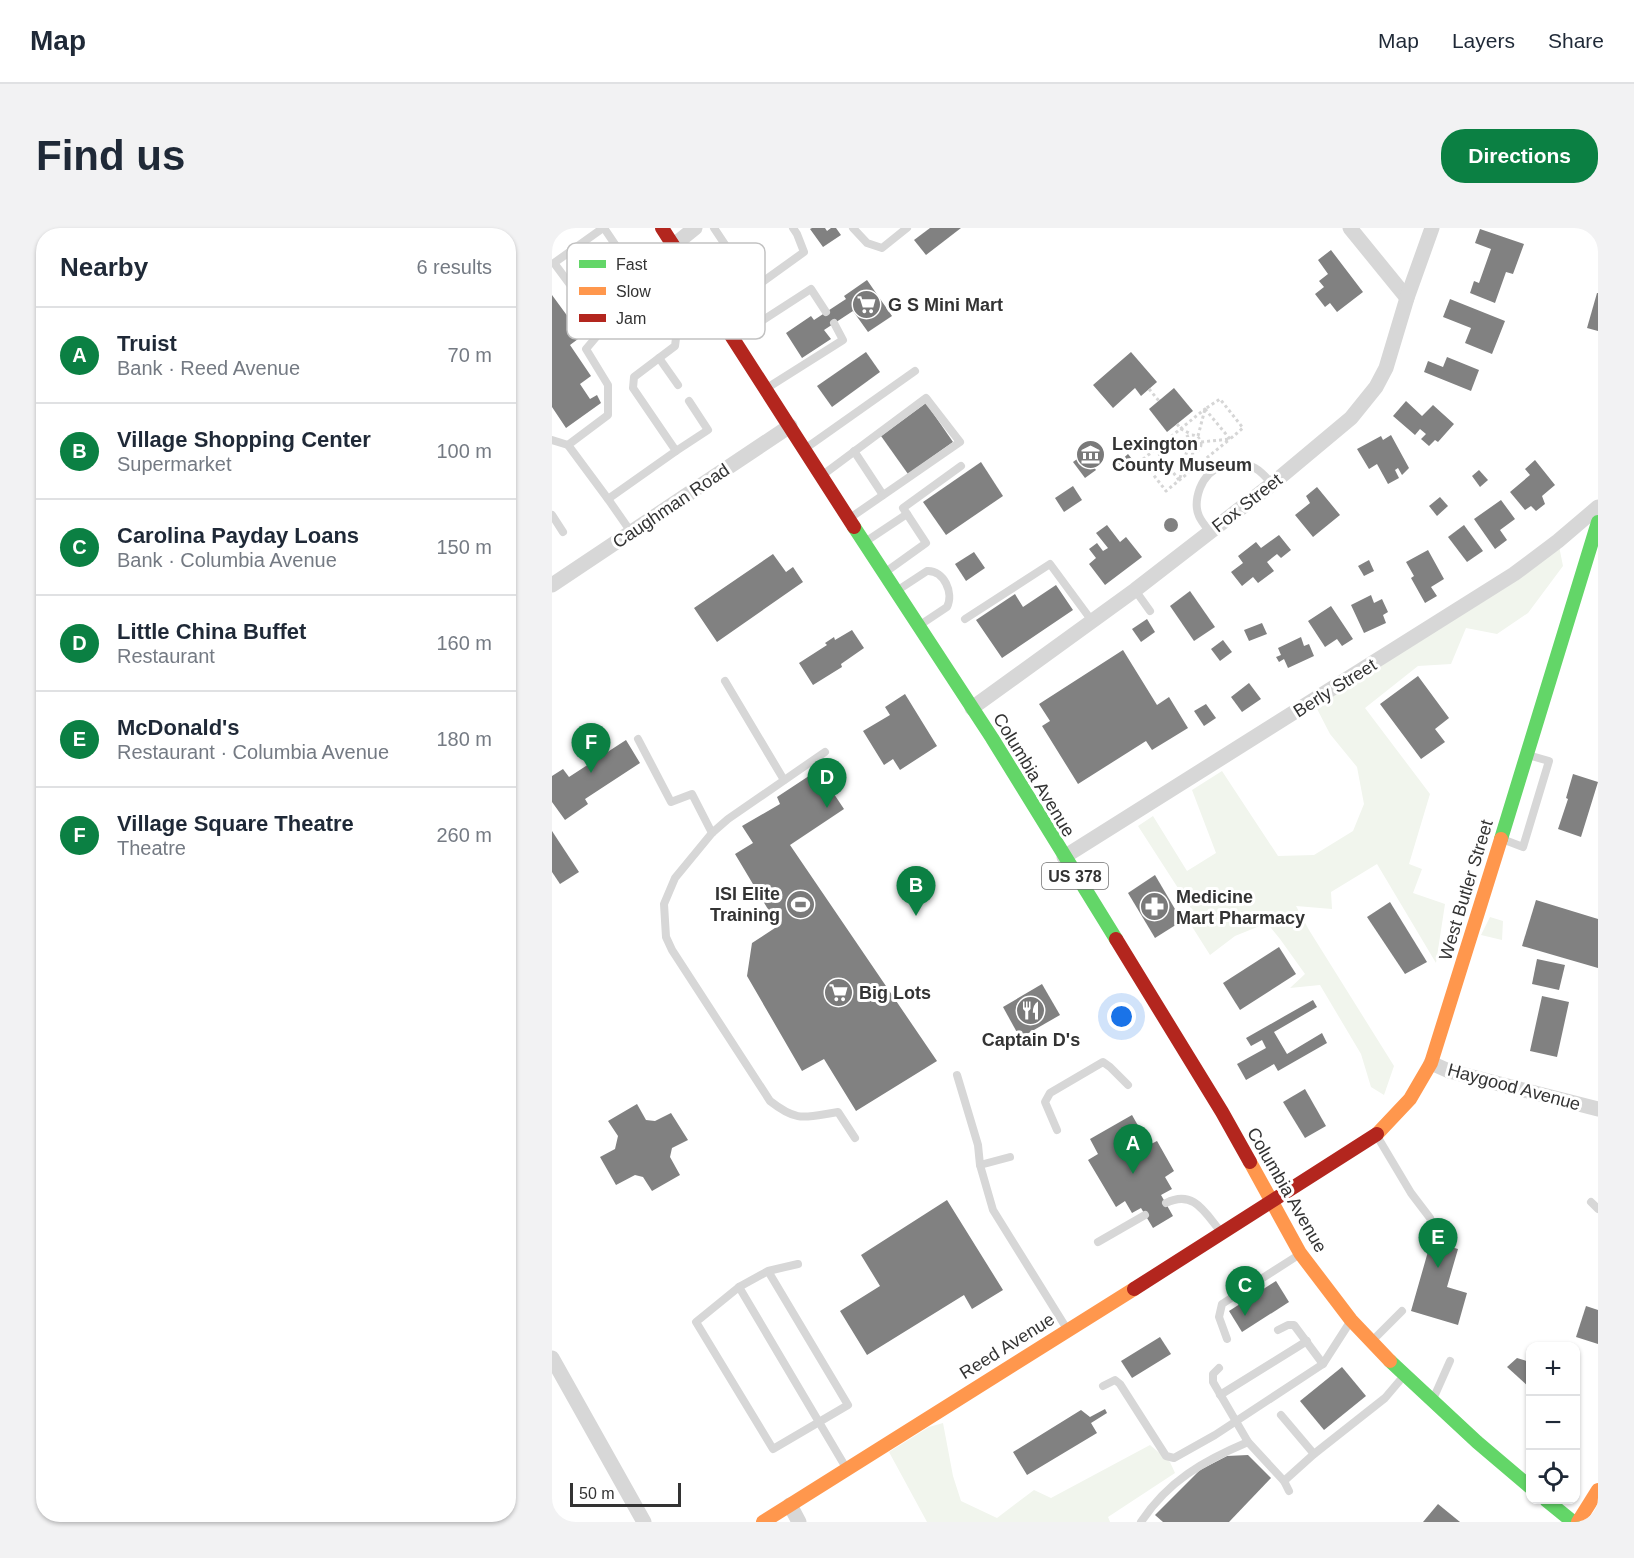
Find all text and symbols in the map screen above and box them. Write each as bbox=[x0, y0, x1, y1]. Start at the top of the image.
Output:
text: Map bbox=[30, 25, 86, 56]
text: Map bbox=[1378, 29, 1419, 52]
text: Layers bbox=[1452, 29, 1515, 52]
text: Share bbox=[1548, 29, 1604, 52]
button: Directions bbox=[1441, 129, 1598, 183]
text: Find us bbox=[36, 132, 185, 179]
legend bbox=[567, 243, 765, 339]
text: Nearby bbox=[60, 252, 148, 282]
text: 6 results bbox=[416, 256, 492, 278]
text: Fast bbox=[616, 256, 648, 273]
text: Slow bbox=[616, 283, 651, 300]
supermarket icon: G S Mini Mart bbox=[851, 289, 883, 321]
place label: G S Mini Mart bbox=[888, 295, 1003, 315]
text: Jam bbox=[616, 310, 646, 327]
text: Truist bbox=[117, 331, 177, 356]
text: A bbox=[72, 344, 87, 366]
text: 70 m bbox=[448, 344, 492, 366]
text: Bank · Reed Avenue bbox=[117, 357, 300, 379]
text: Village Shopping Center bbox=[117, 427, 371, 452]
place label: Lexington County Museum bbox=[1112, 434, 1252, 475]
museum icon: Lexington County Museum bbox=[1075, 438, 1107, 470]
text: B bbox=[72, 440, 87, 462]
text: 100 m bbox=[436, 440, 492, 462]
text: Supermarket bbox=[117, 453, 232, 475]
street label: Caughman Road bbox=[609, 460, 733, 552]
street label: Fox Street bbox=[1208, 470, 1286, 536]
text: Carolina Payday Loans bbox=[117, 523, 359, 548]
text: C bbox=[72, 536, 87, 558]
text: 150 m bbox=[436, 536, 492, 558]
text: Bank · Columbia Avenue bbox=[117, 549, 337, 571]
text: Little China Buffet bbox=[117, 619, 306, 644]
text: D bbox=[72, 632, 87, 654]
text: 160 m bbox=[436, 632, 492, 654]
text: Restaurant bbox=[117, 645, 215, 667]
street label: Berly Street bbox=[1290, 655, 1380, 721]
street label: Columbia Avenue bbox=[989, 710, 1079, 840]
text: McDonald's bbox=[117, 715, 240, 740]
pin: F bbox=[572, 724, 610, 773]
text: E bbox=[73, 728, 86, 750]
text: 180 m bbox=[436, 728, 492, 750]
text: Restaurant · Columbia Avenue bbox=[117, 741, 389, 763]
pin: D bbox=[808, 758, 846, 808]
text: Village Square Theatre bbox=[117, 811, 354, 836]
street label: West Butler Street bbox=[1435, 817, 1497, 963]
text: F bbox=[73, 824, 86, 846]
text: 260 m bbox=[436, 824, 492, 846]
text: Theatre bbox=[117, 837, 186, 859]
road number: US 378 bbox=[1042, 863, 1108, 889]
pin: B bbox=[896, 866, 936, 916]
place label: ISI Elite Training bbox=[710, 884, 780, 925]
place label: Medicine Mart Pharmacy bbox=[1176, 887, 1305, 928]
sports icon: ISI Elite Training bbox=[785, 888, 817, 920]
pharmacy icon: Medicine Mart Pharmacy bbox=[1139, 891, 1171, 923]
supermarket icon: Big Lots bbox=[822, 977, 854, 1009]
place label: Big Lots bbox=[859, 983, 931, 1003]
restaurant icon: Captain D's bbox=[1015, 995, 1047, 1027]
your location bbox=[1107, 1002, 1136, 1031]
place label: Captain D's bbox=[982, 1030, 1080, 1050]
street label: Haygood Avenue bbox=[1445, 1060, 1583, 1114]
pin: A bbox=[1114, 1124, 1152, 1174]
street label: Columbia Avenue bbox=[1243, 1124, 1331, 1256]
pin: E bbox=[1418, 1218, 1458, 1268]
pin: C bbox=[1226, 1266, 1264, 1316]
street label: Reed Avenue bbox=[956, 1309, 1058, 1383]
map controls bbox=[1526, 1342, 1580, 1504]
button: + bbox=[1526, 1342, 1580, 1396]
button: − bbox=[1526, 1396, 1580, 1450]
button: locate bbox=[1526, 1450, 1580, 1504]
scale bar bbox=[570, 1480, 681, 1508]
text: 50 m bbox=[579, 1485, 615, 1502]

